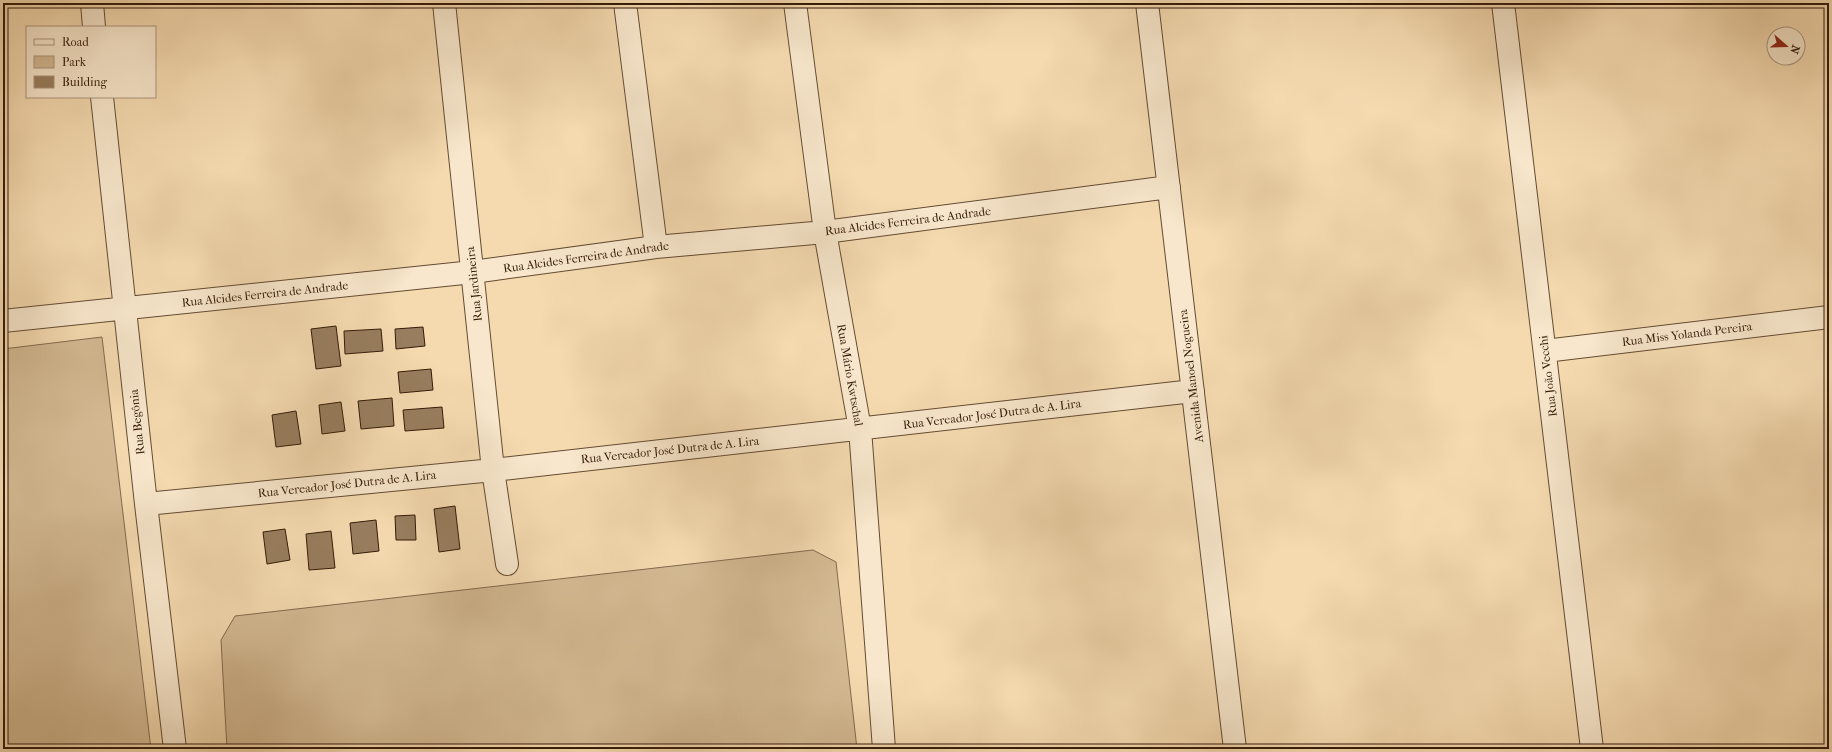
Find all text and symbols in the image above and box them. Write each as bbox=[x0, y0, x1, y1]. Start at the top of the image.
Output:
legend bbox=[26, 26, 156, 98]
north arrow bbox=[1766, 26, 1806, 66]
text: Road bbox=[62, 35, 89, 49]
text: N bbox=[1787, 43, 1802, 56]
text: Park bbox=[62, 55, 87, 69]
text: Building bbox=[62, 75, 107, 89]
street label: Rua Alcides Ferreira de Andrade bbox=[824, 204, 992, 238]
street label: Rua Alcides Ferreira de Andrade bbox=[502, 238, 670, 276]
street label: Rua Jardineira bbox=[463, 245, 485, 322]
street label: Rua Alcides Ferreira de Andrade bbox=[181, 278, 349, 310]
street label: Avenida Manoel Nogueira bbox=[1176, 308, 1206, 444]
street label: Rua Miss Yolanda Pereira bbox=[1621, 319, 1753, 349]
street label: Rua Mário Kwtschal bbox=[834, 323, 866, 428]
street label: Rua João Vecchi bbox=[1536, 334, 1560, 417]
street label: Rua Begônia bbox=[127, 388, 147, 455]
street label: Rua Vereador José Dutra de A. Lira bbox=[902, 396, 1082, 432]
street label: Rua Vereador José Dutra de A. Lira bbox=[580, 434, 760, 466]
street label: Rua Vereador José Dutra de A. Lira bbox=[257, 468, 437, 500]

